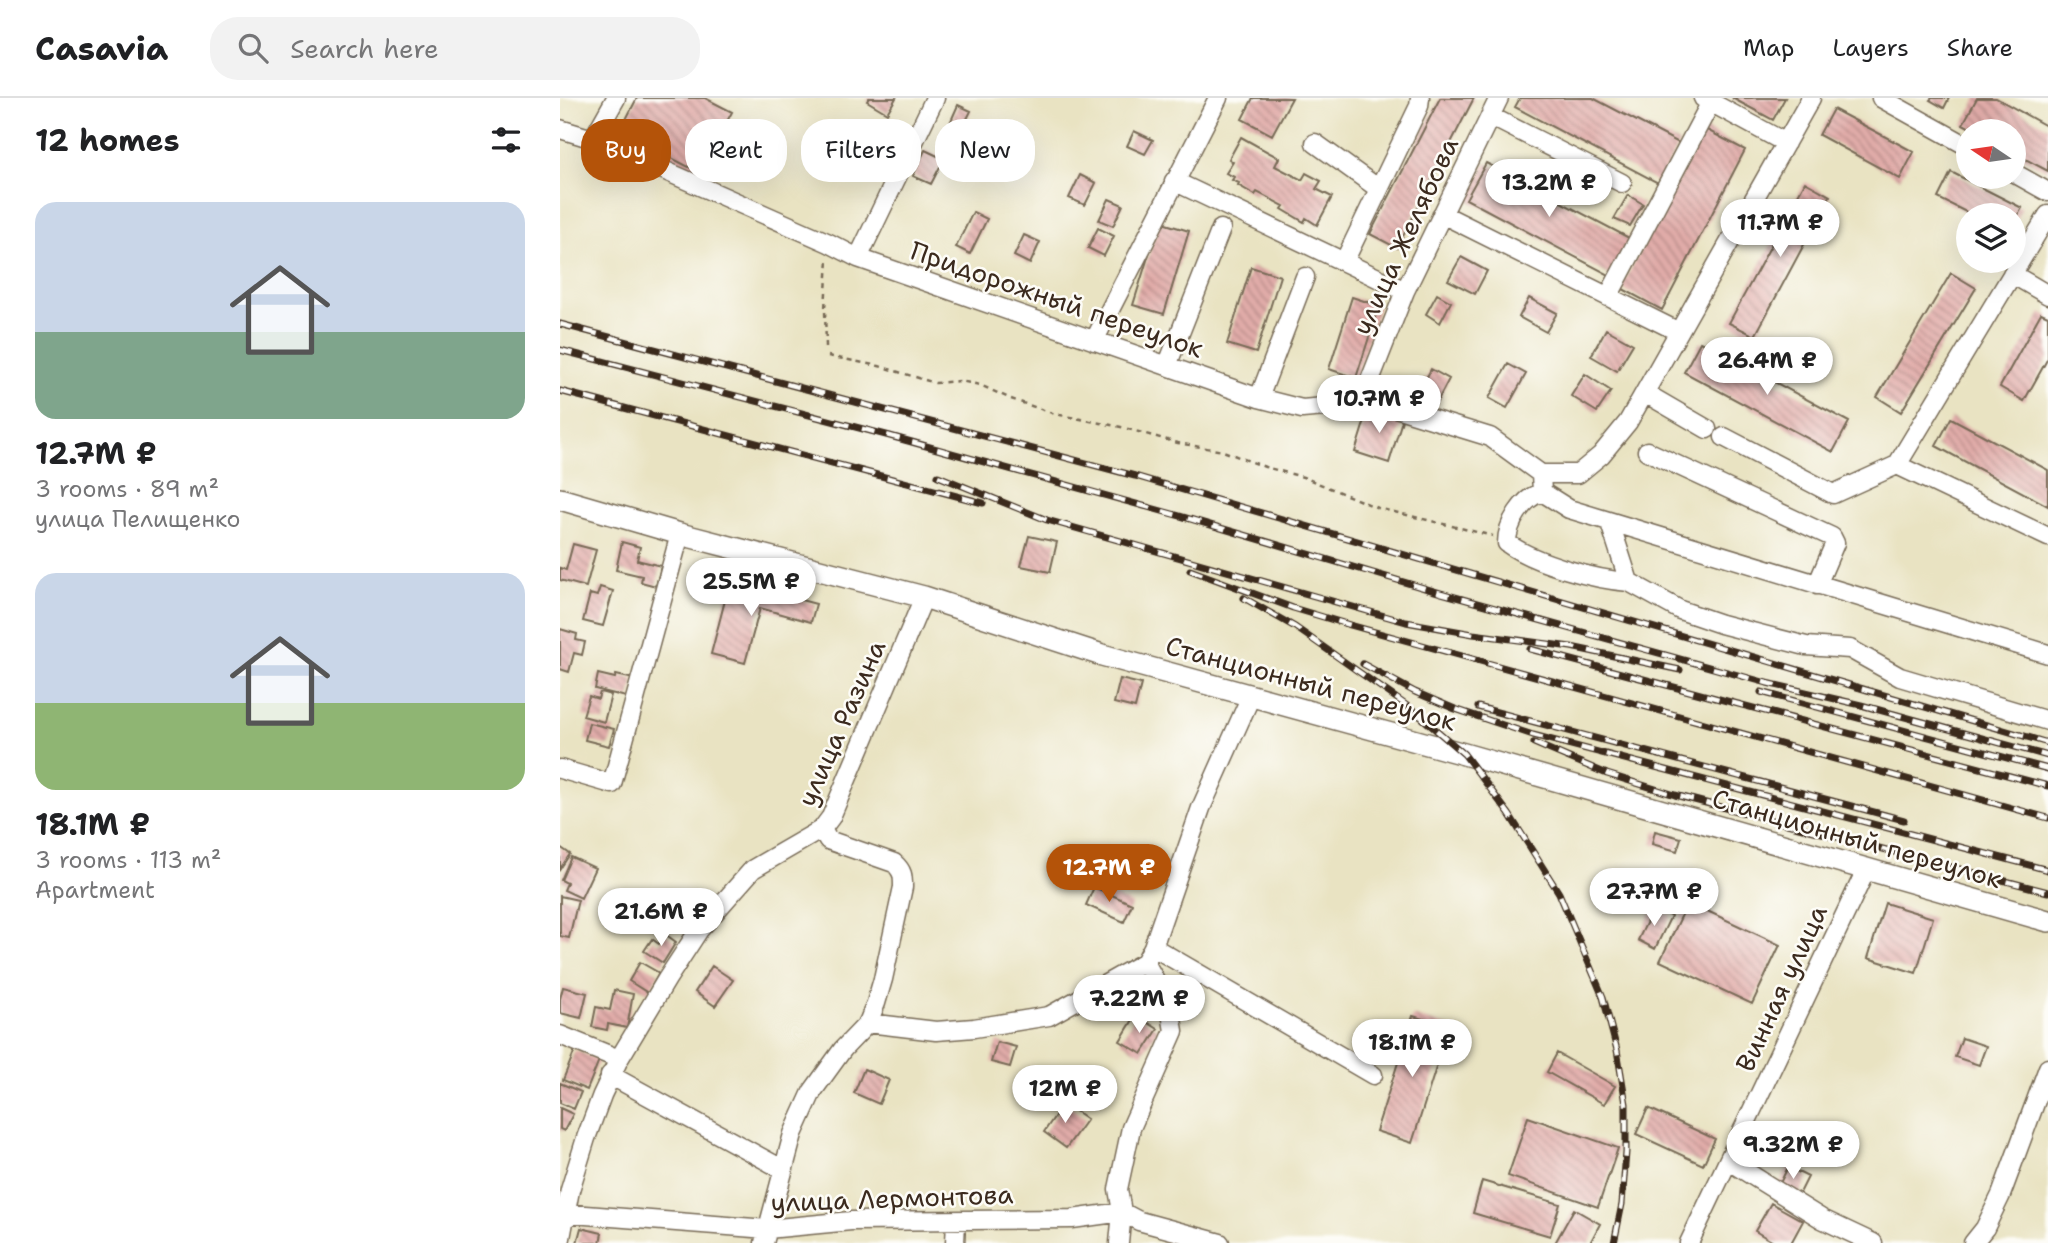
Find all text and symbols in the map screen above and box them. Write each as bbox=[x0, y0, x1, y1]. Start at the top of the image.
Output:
search box bbox=[210, 17, 700, 80]
text: Casavia bbox=[35, 26, 168, 71]
icon: search bbox=[234, 29, 272, 67]
text: Search here bbox=[290, 31, 439, 66]
text: Map bbox=[1743, 32, 1794, 64]
text: Layers bbox=[1832, 32, 1909, 64]
text: Share bbox=[1947, 32, 2013, 64]
chip: Buy bbox=[581, 119, 671, 182]
chip: Rent bbox=[685, 119, 787, 182]
chip: Filters bbox=[801, 119, 921, 182]
chip: New bbox=[935, 119, 1035, 182]
north arrow bbox=[1956, 119, 2026, 189]
map controls bbox=[1956, 119, 2026, 273]
text: 12 homes bbox=[35, 120, 179, 161]
icon: filters bbox=[487, 121, 525, 159]
street label: улица Желябова bbox=[1344, 132, 1466, 340]
pin: 13.2M ₽ bbox=[1484, 159, 1614, 219]
text: 13.2M ₽ bbox=[1501, 167, 1597, 197]
pin: 11.7M ₽ bbox=[1715, 200, 1845, 259]
button: layers bbox=[1956, 203, 2026, 273]
text: 11.7M ₽ bbox=[1736, 207, 1824, 237]
street label: Придорожный переулок bbox=[906, 232, 1208, 366]
icon: home bbox=[217, 247, 343, 373]
pin: 26.4M ₽ bbox=[1702, 338, 1832, 397]
text: 26.4M ₽ bbox=[1717, 345, 1817, 375]
pin: 10.7M ₽ bbox=[1314, 376, 1444, 435]
text: 10.7M ₽ bbox=[1333, 383, 1425, 413]
text: 12.7M ₽ bbox=[35, 433, 157, 474]
text: 3 rooms · 89 m² bbox=[35, 474, 219, 504]
text: улица Пелищенко bbox=[35, 504, 240, 534]
pin: 25.5M ₽ bbox=[686, 559, 816, 618]
text: 25.5M ₽ bbox=[702, 566, 800, 596]
icon: home bbox=[217, 618, 343, 744]
street label: Станционный переулок bbox=[1162, 627, 1460, 739]
street label: улица Разина bbox=[789, 634, 893, 812]
street label: Станционный переулок bbox=[1708, 780, 2006, 896]
text: 18.1M ₽ bbox=[35, 804, 150, 845]
pin: 12.7M ₽ bbox=[1044, 844, 1174, 904]
text: 3 rooms · 113 m² bbox=[35, 845, 221, 875]
text: 12.7M ₽ bbox=[1062, 852, 1156, 882]
pin: 27.7M ₽ bbox=[1589, 868, 1719, 928]
text: Apartment bbox=[35, 875, 155, 905]
text: 27.7M ₽ bbox=[1606, 876, 1702, 906]
pin: 21.6M ₽ bbox=[596, 888, 726, 948]
text: 21.6M ₽ bbox=[614, 896, 708, 926]
street label: Винная улица bbox=[1727, 899, 1835, 1077]
pin: 7.22M ₽ bbox=[1074, 976, 1204, 1035]
text: 7.22M ₽ bbox=[1089, 983, 1189, 1013]
pin: 18.1M ₽ bbox=[1347, 1020, 1477, 1079]
text: 18.1M ₽ bbox=[1368, 1027, 1456, 1057]
pin: 12M ₽ bbox=[1016, 1066, 1114, 1125]
text: 12M ₽ bbox=[1028, 1073, 1102, 1103]
pin: 9.32M ₽ bbox=[1728, 1122, 1858, 1181]
text: 9.32M ₽ bbox=[1743, 1129, 1844, 1159]
street label: улица Лермонтова bbox=[770, 1176, 1014, 1220]

